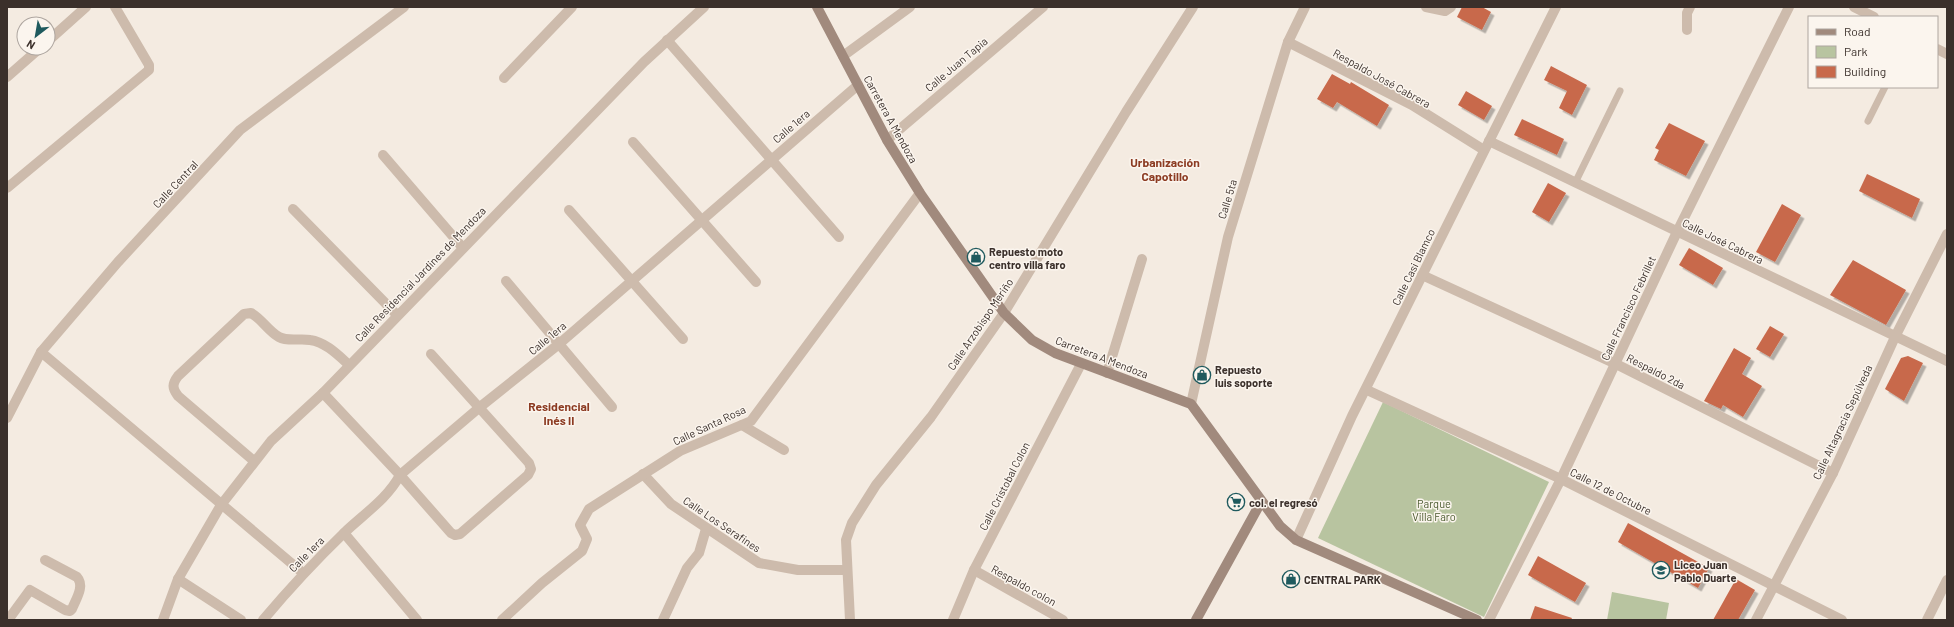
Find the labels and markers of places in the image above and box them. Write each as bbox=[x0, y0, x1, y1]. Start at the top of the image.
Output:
place label: Repuesto moto centro villa faro bbox=[989, 245, 1066, 271]
shop icon: Repuesto moto centro villa faro bbox=[966, 247, 986, 267]
place label: Repuesto luis soporte bbox=[1215, 363, 1273, 389]
shop icon: Repuesto luis soporte bbox=[1192, 365, 1212, 385]
supermarket icon: col. el regresó bbox=[1226, 492, 1246, 512]
place label: col. el regresó bbox=[1249, 496, 1317, 509]
place label: Liceo Juan Pablo Duarte bbox=[1674, 558, 1736, 584]
school or university icon: Liceo Juan Pablo Duarte bbox=[1651, 560, 1671, 580]
shop icon: CENTRAL PARK bbox=[1281, 569, 1301, 589]
place label: CENTRAL PARK bbox=[1304, 573, 1381, 586]

